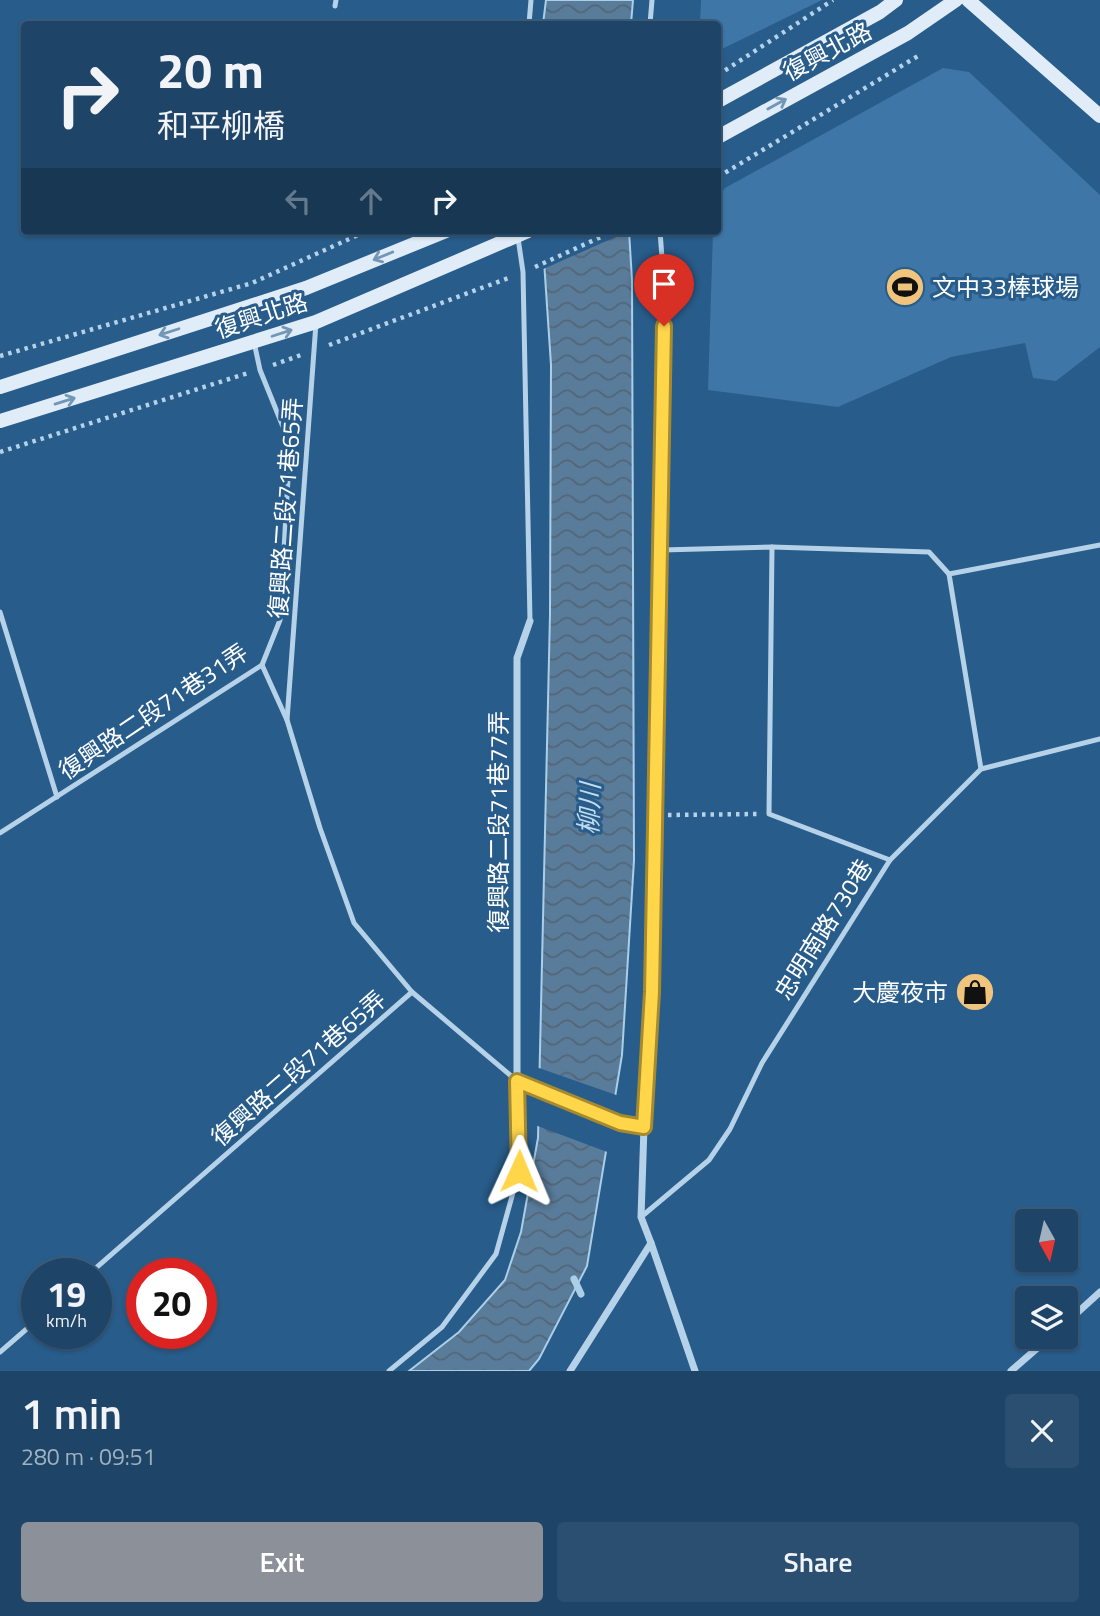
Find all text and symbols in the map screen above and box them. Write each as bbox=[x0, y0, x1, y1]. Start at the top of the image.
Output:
street label: 復興北路 bbox=[776, 13, 878, 89]
text: 20 m bbox=[157, 32, 264, 107]
icon: right bbox=[42, 49, 133, 140]
one-way arrow bbox=[767, 97, 787, 111]
text: 和平柳橋 bbox=[157, 101, 285, 149]
icon: left bbox=[279, 182, 317, 220]
icon: ahead bbox=[352, 182, 390, 220]
icon: right bbox=[425, 182, 463, 220]
one-way arrow bbox=[373, 251, 394, 264]
pin bbox=[634, 254, 694, 326]
icon: arrive bbox=[645, 265, 683, 303]
sports icon: 文中33棒球場 bbox=[884, 266, 926, 308]
place label: 文中33棒球場 bbox=[932, 269, 1079, 305]
street label: 復興北路 bbox=[210, 283, 312, 347]
one-way arrow bbox=[271, 326, 293, 338]
one-way arrow bbox=[158, 327, 180, 339]
one-way arrow bbox=[54, 393, 76, 406]
street label: 復興路二段71巷65弄 bbox=[259, 396, 311, 620]
street label: 復興路二段71巷31弄 bbox=[51, 634, 255, 788]
street label: 復興路二段71巷77弄 bbox=[480, 711, 516, 933]
water label: 柳川 bbox=[569, 779, 609, 836]
street label: 忠明南路730巷 bbox=[765, 851, 881, 1007]
shop icon: 大慶夜市 bbox=[954, 971, 996, 1013]
place label: 大慶夜市 bbox=[852, 974, 948, 1010]
street label: 復興路二段71巷65弄 bbox=[203, 982, 393, 1154]
position arrow bbox=[482, 1134, 556, 1208]
north arrow bbox=[1015, 1209, 1078, 1272]
map controls bbox=[1015, 1209, 1078, 1349]
speed limit sign: 20 bbox=[126, 1258, 217, 1349]
text: 19 bbox=[47, 1267, 86, 1321]
button: layers bbox=[1015, 1286, 1078, 1349]
text: km/h bbox=[46, 1307, 87, 1334]
text: 1 min bbox=[21, 1381, 122, 1445]
button: close bbox=[1005, 1394, 1079, 1468]
text: 280 m · 09:51 bbox=[21, 1439, 156, 1474]
button: Exit bbox=[21, 1522, 543, 1602]
button: Share bbox=[557, 1522, 1079, 1602]

